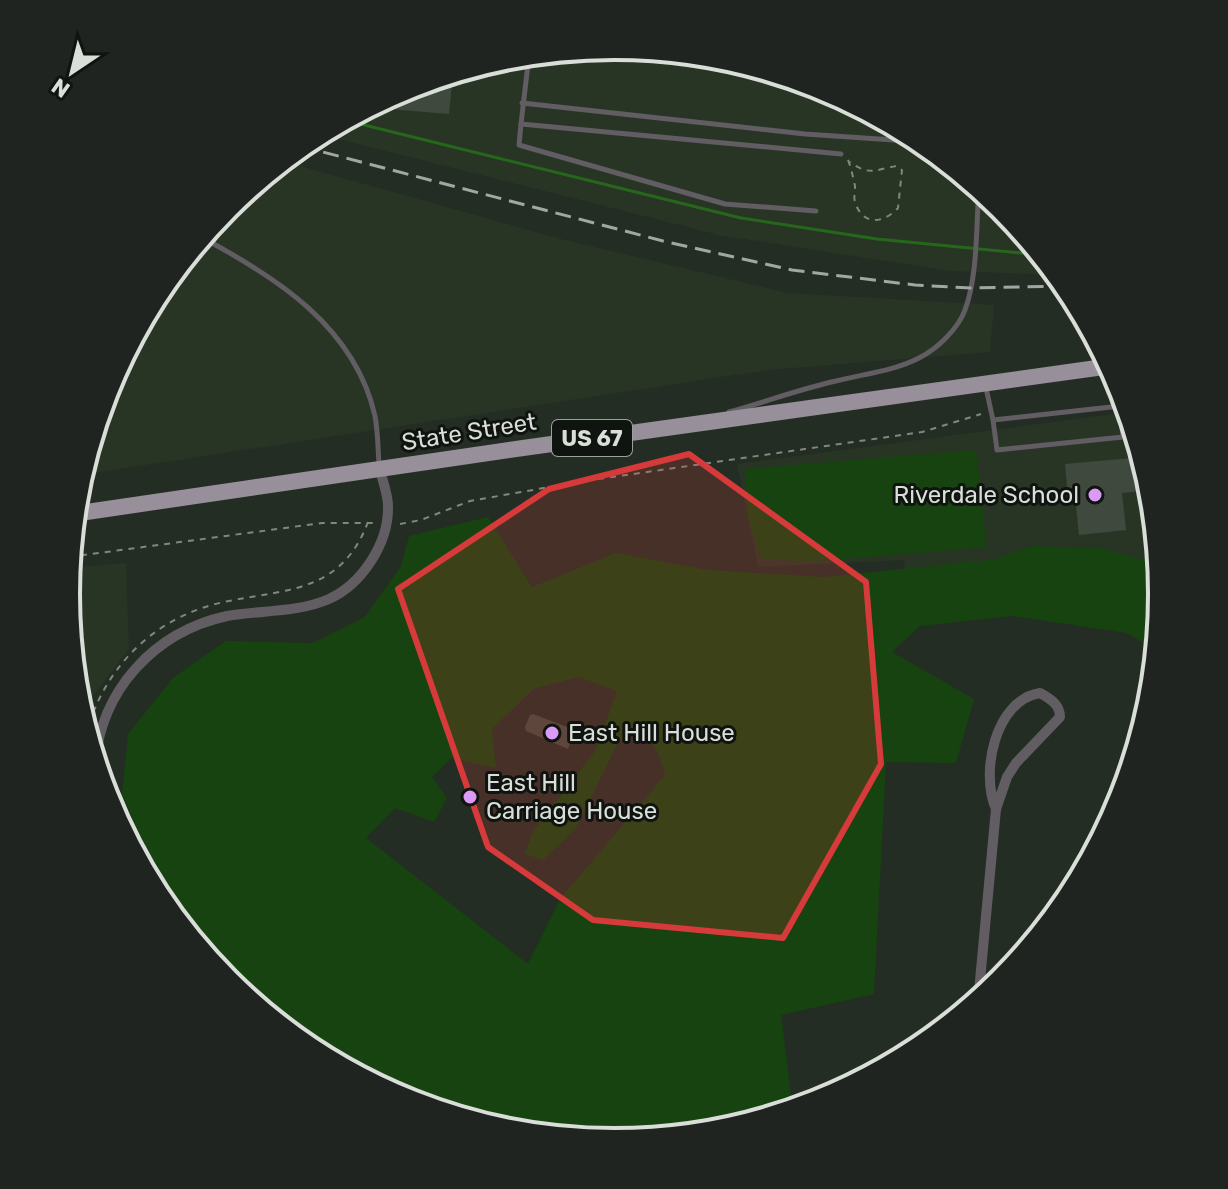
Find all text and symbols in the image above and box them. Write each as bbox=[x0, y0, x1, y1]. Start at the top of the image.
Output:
north arrow bbox=[32, 32, 112, 112]
text: N bbox=[47, 72, 75, 104]
street label: State Street bbox=[400, 408, 538, 456]
road number: US 67 bbox=[552, 420, 632, 456]
place label: Riverdale School bbox=[893, 481, 1079, 509]
marker: Riverdale School bbox=[1086, 486, 1104, 504]
place label: East Hill House bbox=[568, 719, 735, 747]
marker: East Hill House bbox=[543, 724, 561, 742]
place label: East Hill Carriage House bbox=[486, 769, 657, 825]
marker: East Hill Carriage House bbox=[461, 788, 479, 806]

